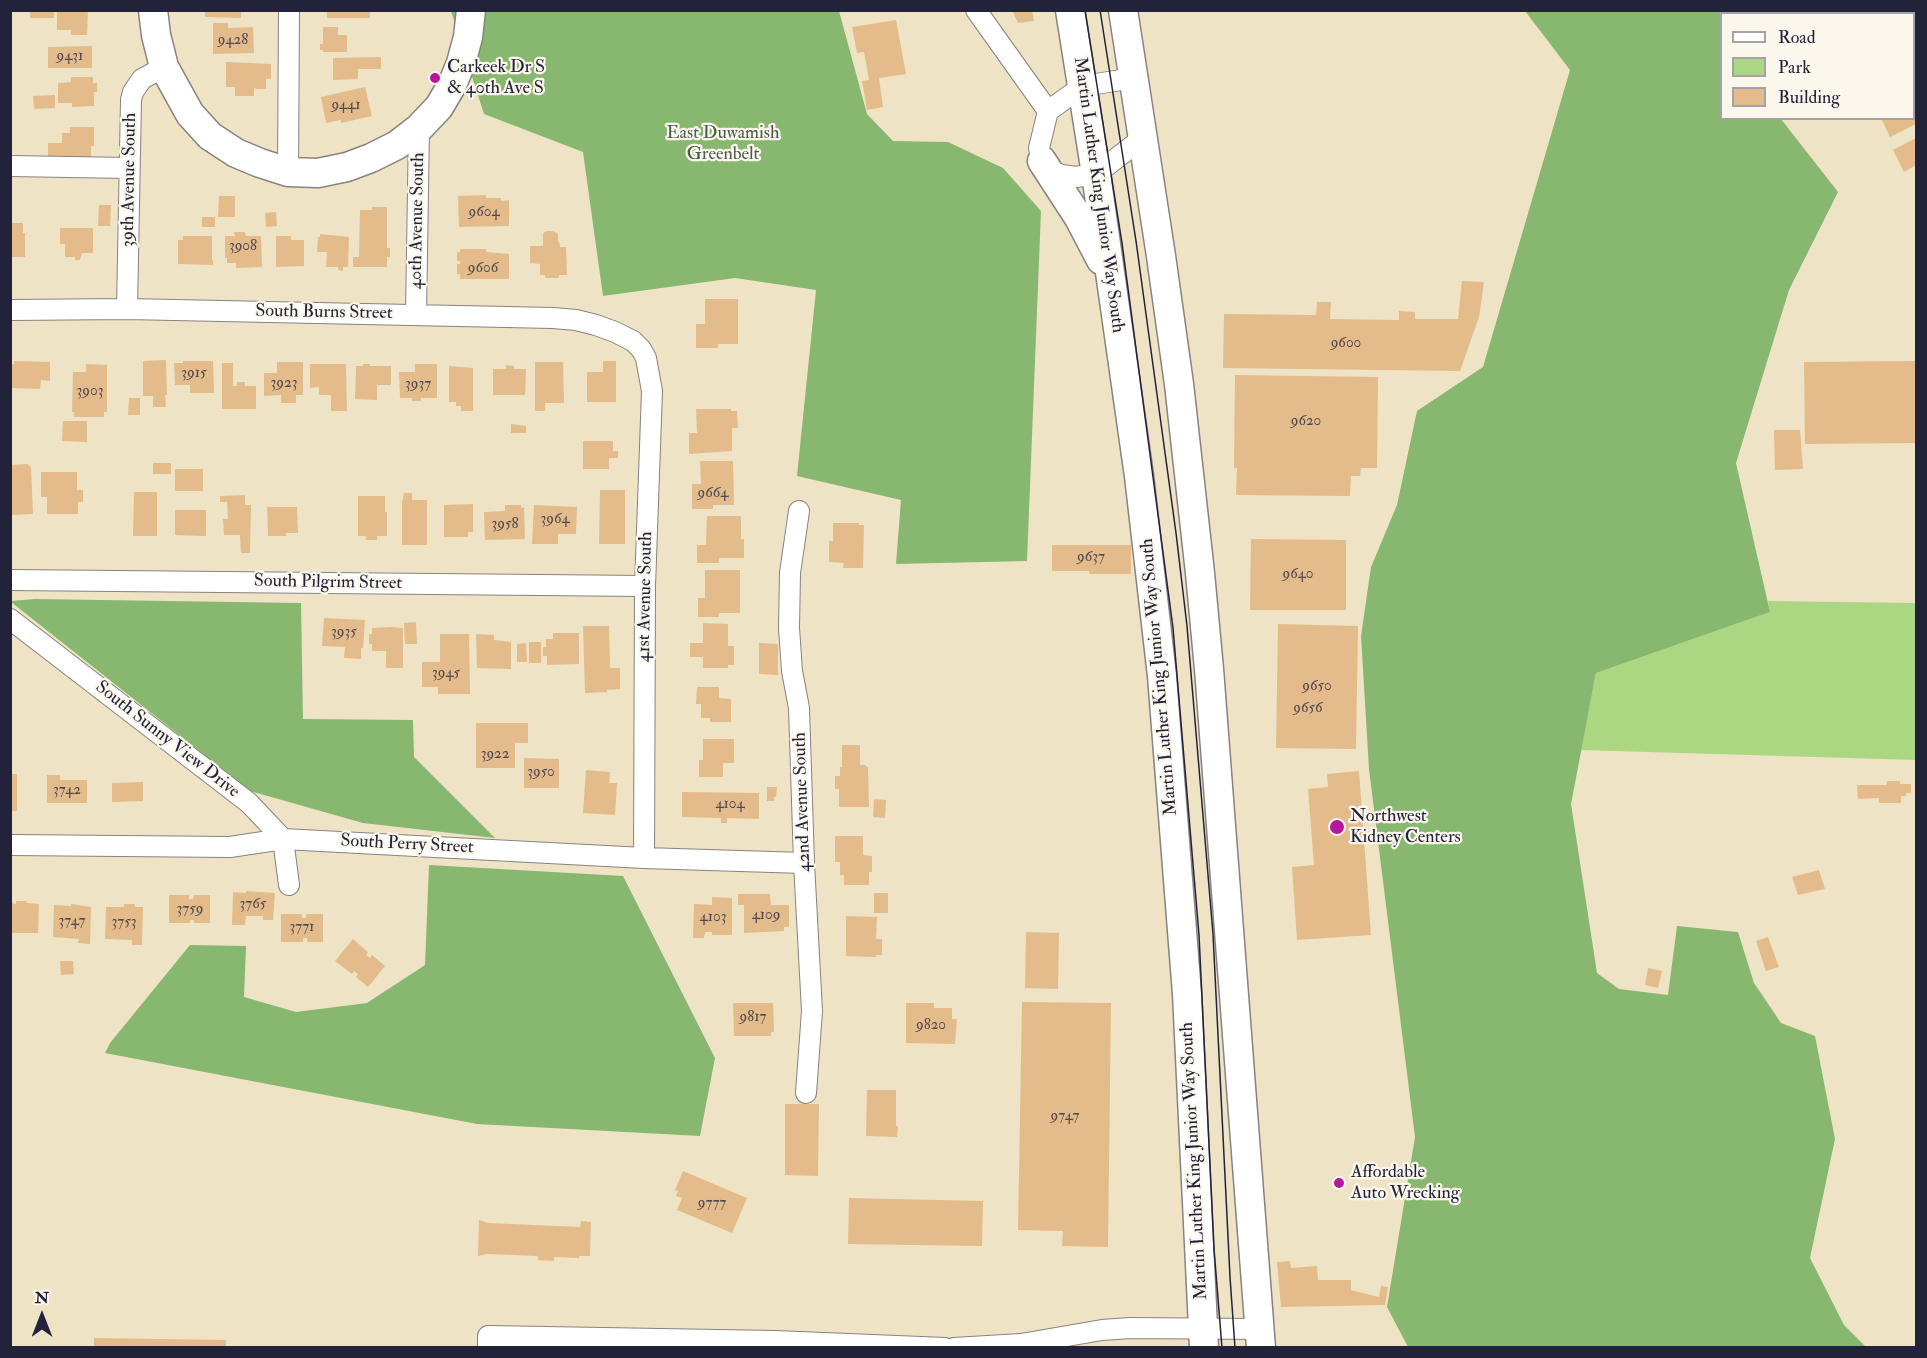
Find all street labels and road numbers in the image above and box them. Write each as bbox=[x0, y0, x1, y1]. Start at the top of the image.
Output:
street label: Martin Luther King Junior Way South bbox=[1068, 56, 1128, 334]
street label: 39th Avenue South bbox=[118, 113, 142, 247]
street label: 40th Avenue South bbox=[406, 152, 430, 290]
street label: South Burns Street bbox=[255, 301, 393, 325]
street label: 41st Avenue South bbox=[634, 531, 658, 663]
street label: Martin Luther King Junior Way South bbox=[1137, 537, 1183, 817]
street label: South Pilgrim Street bbox=[254, 571, 402, 595]
street label: South Sunny View Drive bbox=[90, 677, 244, 803]
street label: 42nd Avenue South bbox=[790, 732, 816, 872]
street label: South Perry Street bbox=[340, 831, 474, 859]
street label: Martin Luther King Junior Way South bbox=[1177, 1022, 1213, 1300]

